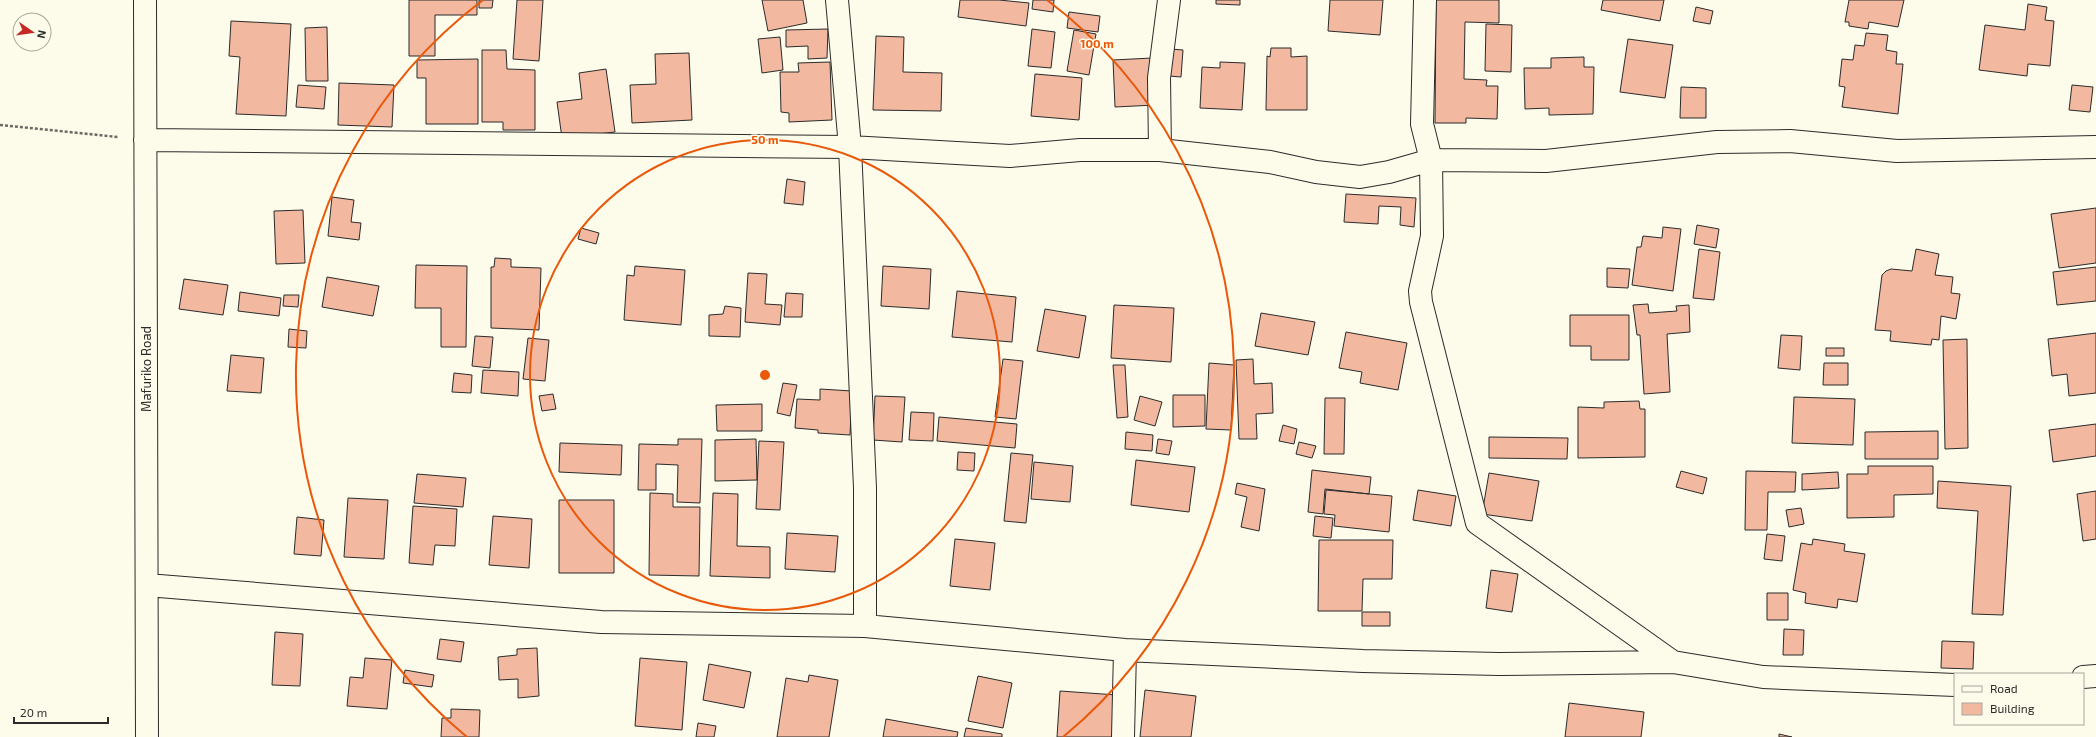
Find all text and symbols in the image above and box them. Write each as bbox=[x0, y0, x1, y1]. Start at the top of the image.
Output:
north arrow bbox=[12, 12, 52, 52]
text: N bbox=[35, 29, 49, 40]
text: 100 m bbox=[1080, 36, 1114, 50]
text: 50 m bbox=[751, 132, 779, 146]
street label: Mafuriko Road bbox=[138, 326, 154, 412]
centre of rings bbox=[758, 368, 772, 382]
legend bbox=[1954, 673, 2084, 725]
text: Road bbox=[1990, 681, 2018, 695]
scale bar bbox=[14, 699, 108, 725]
text: Building bbox=[1990, 701, 2035, 715]
text: 20 m bbox=[20, 705, 47, 719]

